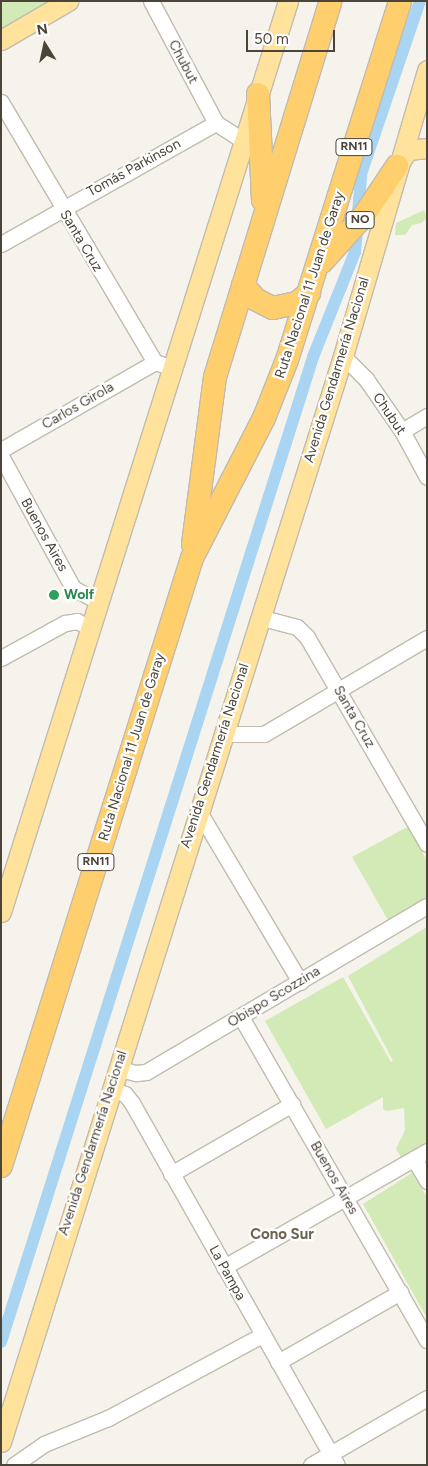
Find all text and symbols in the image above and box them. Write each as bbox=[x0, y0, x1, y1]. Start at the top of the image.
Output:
north arrow bbox=[20, 20, 70, 70]
text: N bbox=[35, 20, 49, 39]
scale bar bbox=[248, 20, 337, 52]
text: 50 m bbox=[254, 30, 289, 48]
street label: Chubut bbox=[165, 37, 201, 87]
street label: Tomás Parkinson bbox=[84, 135, 184, 201]
road number: RN11 bbox=[335, 138, 373, 156]
street label: Ruta Nacional 11 Juan de Garay bbox=[272, 189, 348, 381]
street label: Santa Cruz bbox=[56, 207, 106, 275]
road number: NO bbox=[345, 210, 375, 230]
street label: Avenida Gendarmería Nacional bbox=[301, 275, 373, 465]
street label: Carlos Girola bbox=[39, 379, 117, 433]
street label: Chubut bbox=[369, 390, 409, 438]
street label: Buenos Aires bbox=[17, 495, 71, 575]
place label: Wolf bbox=[64, 587, 94, 603]
marker: Wolf bbox=[48, 589, 60, 601]
street label: Ruta Nacional 11 Juan de Garay bbox=[95, 651, 169, 843]
street label: Avenida Gendarmería Nacional bbox=[177, 662, 253, 850]
street label: Santa Cruz bbox=[329, 683, 379, 751]
road number: RN11 bbox=[77, 852, 115, 872]
street label: Obispo Scozzina bbox=[225, 963, 323, 1031]
street label: Avenida Gendarmería Nacional bbox=[55, 1049, 131, 1237]
street label: Buenos Aires bbox=[306, 1138, 362, 1218]
district label: Cono Sur bbox=[250, 1226, 314, 1244]
street label: La Pampa bbox=[205, 1243, 249, 1303]

